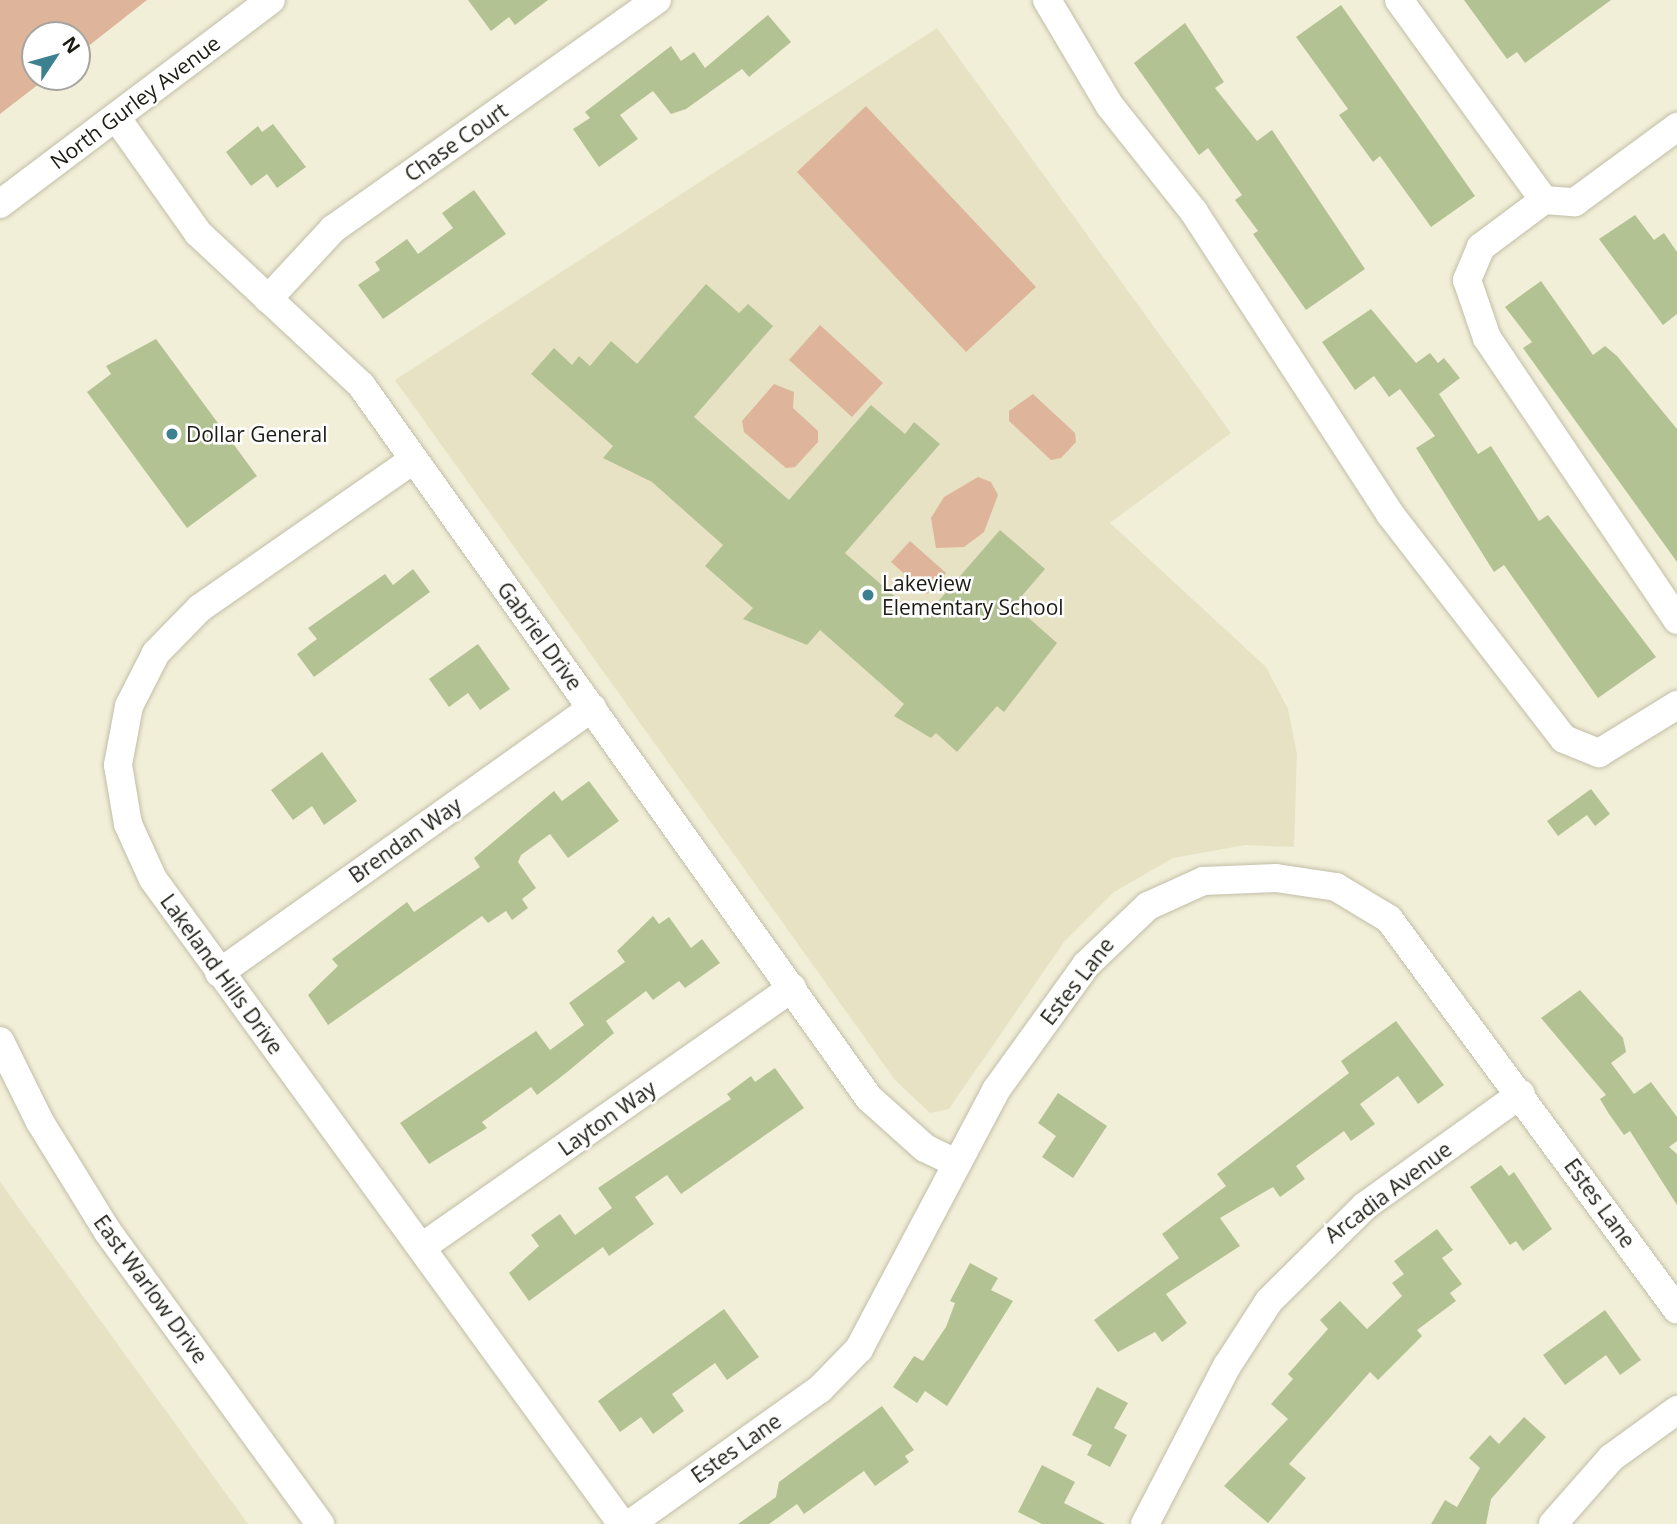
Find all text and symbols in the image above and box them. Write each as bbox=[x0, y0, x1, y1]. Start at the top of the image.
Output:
north arrow bbox=[21, 21, 91, 91]
street label: North Gurley Avenue bbox=[45, 30, 225, 174]
street label: Chase Court bbox=[400, 97, 512, 187]
place label: Dollar General bbox=[186, 421, 327, 447]
marker: Dollar General bbox=[164, 426, 180, 442]
place label: Lakeview Elementary School bbox=[882, 570, 1064, 620]
street label: Gabriel Drive bbox=[492, 577, 588, 695]
marker: Lakeview Elementary School bbox=[860, 587, 876, 603]
street label: Brendan Way bbox=[344, 792, 466, 888]
street label: Lakeland Hills Drive bbox=[155, 889, 289, 1059]
street label: Estes Lane bbox=[1035, 932, 1119, 1030]
street label: Layton Way bbox=[553, 1075, 661, 1161]
street label: Arcadia Avenue bbox=[1320, 1136, 1456, 1248]
street label: Estes Lane bbox=[1559, 1154, 1641, 1252]
street label: East Warlow Drive bbox=[89, 1210, 213, 1368]
street label: Estes Lane bbox=[686, 1408, 786, 1488]

